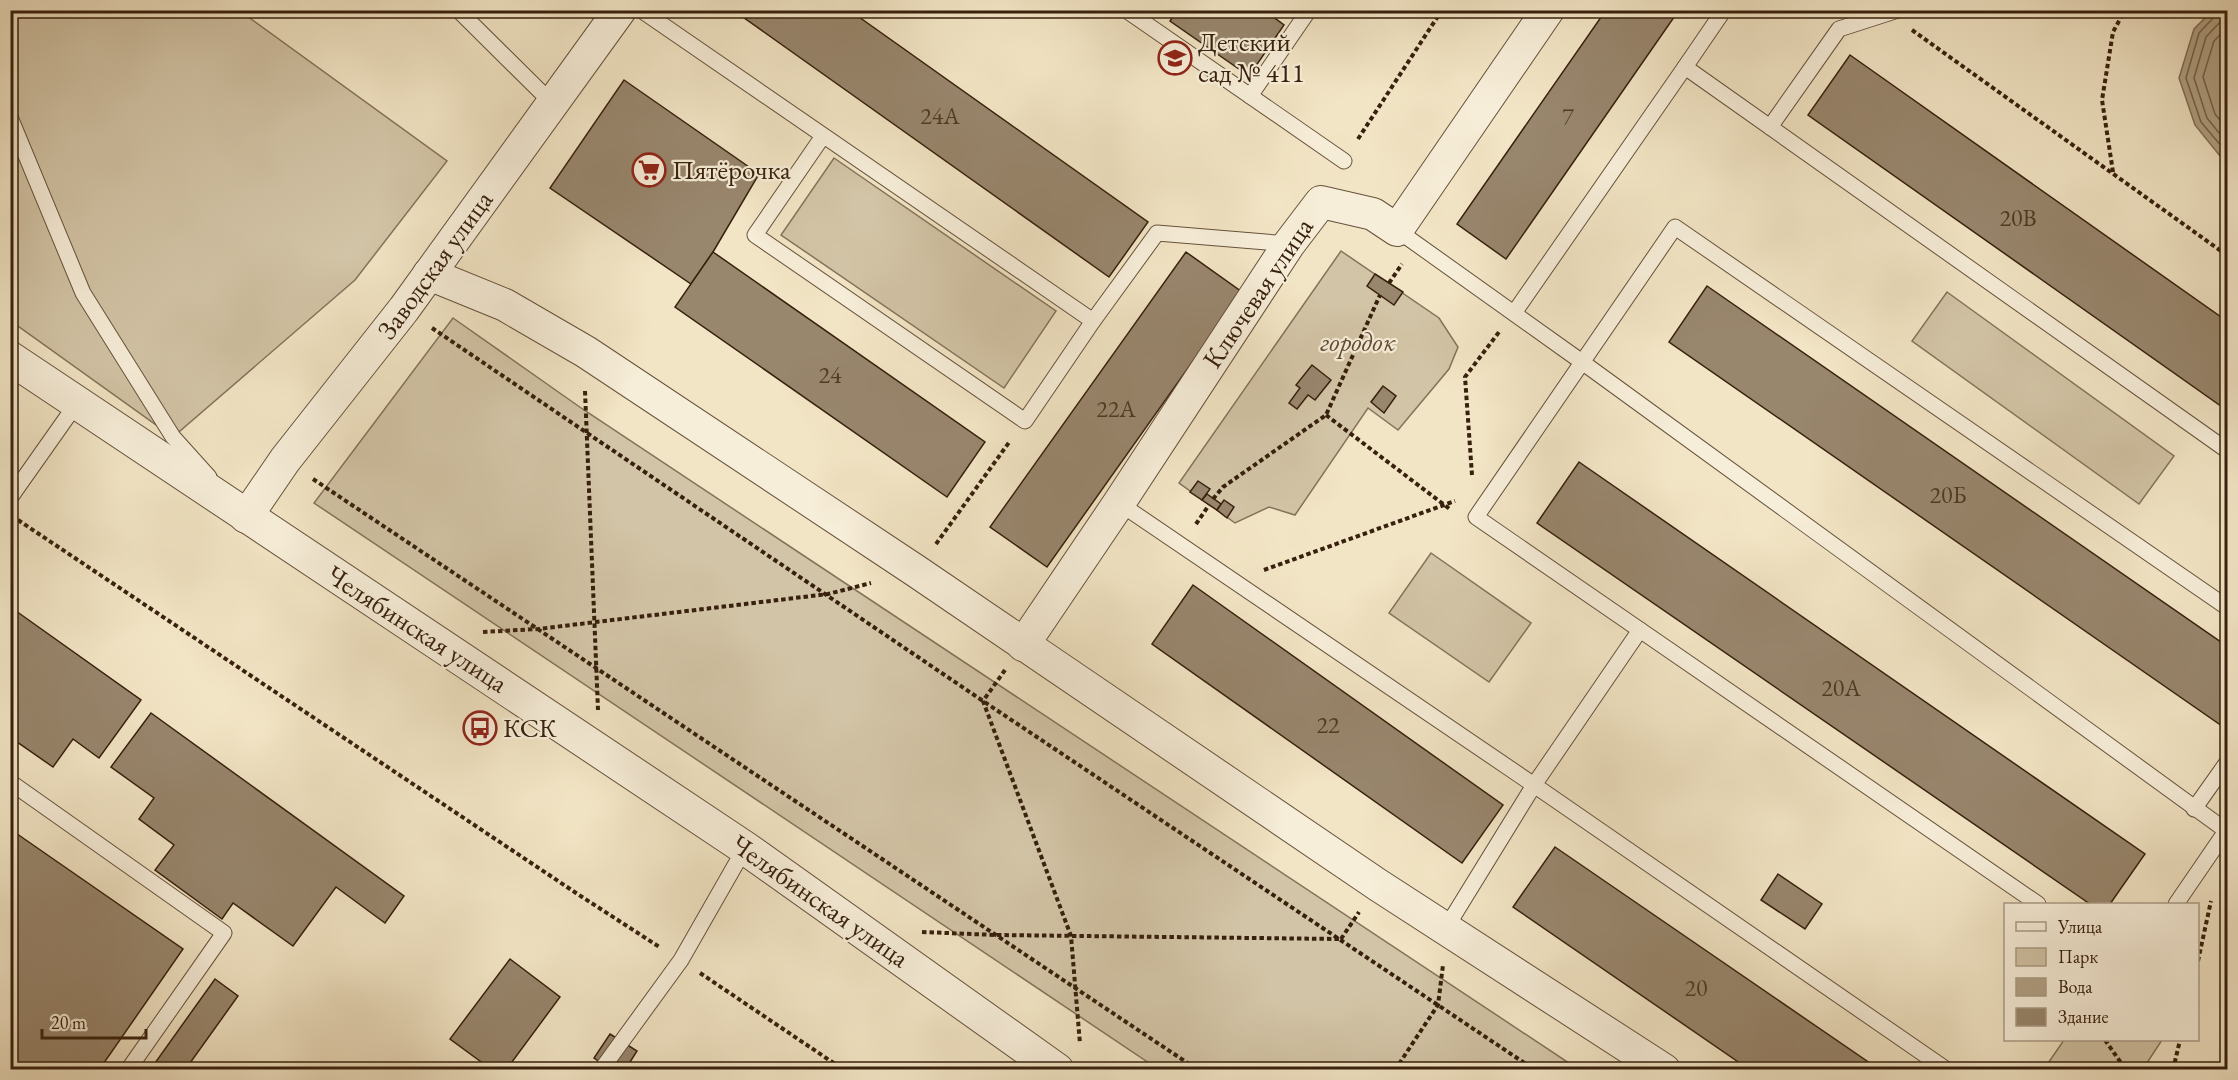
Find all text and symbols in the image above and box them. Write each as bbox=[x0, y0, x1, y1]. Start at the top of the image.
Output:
place label: Детский сад № 411 bbox=[1198, 24, 1305, 90]
school or university icon: Детский сад № 411 bbox=[1157, 40, 1193, 76]
house number: 24А bbox=[920, 100, 960, 131]
house number: 7 bbox=[1562, 101, 1574, 132]
supermarket icon: Пятёрочка bbox=[631, 152, 667, 188]
place label: Пятёрочка bbox=[672, 152, 791, 187]
street label: Заводская улица bbox=[369, 183, 500, 346]
house number: 20В bbox=[1999, 202, 2037, 233]
street label: Ключевая улица bbox=[1194, 211, 1321, 375]
park label: городок bbox=[1320, 324, 1397, 359]
house number: 24 bbox=[818, 359, 842, 390]
house number: 22А bbox=[1096, 393, 1136, 424]
house number: 20Б bbox=[1929, 479, 1967, 510]
street label: Челябинская улица bbox=[320, 557, 515, 700]
house number: 20А bbox=[1821, 672, 1861, 703]
house number: 22 bbox=[1316, 709, 1340, 740]
bus stop icon: КСК bbox=[462, 710, 498, 746]
place label: КСК bbox=[503, 710, 557, 745]
street label: Челябинская улица bbox=[725, 826, 916, 975]
legend bbox=[2004, 903, 2199, 1041]
text: Улица bbox=[2057, 915, 2103, 938]
text: Парк bbox=[2058, 945, 2098, 968]
house number: 20 bbox=[1684, 972, 1708, 1003]
text: Вода bbox=[2058, 975, 2093, 998]
scale bar bbox=[42, 1002, 146, 1040]
text: Здание bbox=[2058, 1005, 2108, 1028]
text: 20 m bbox=[51, 1011, 86, 1034]

